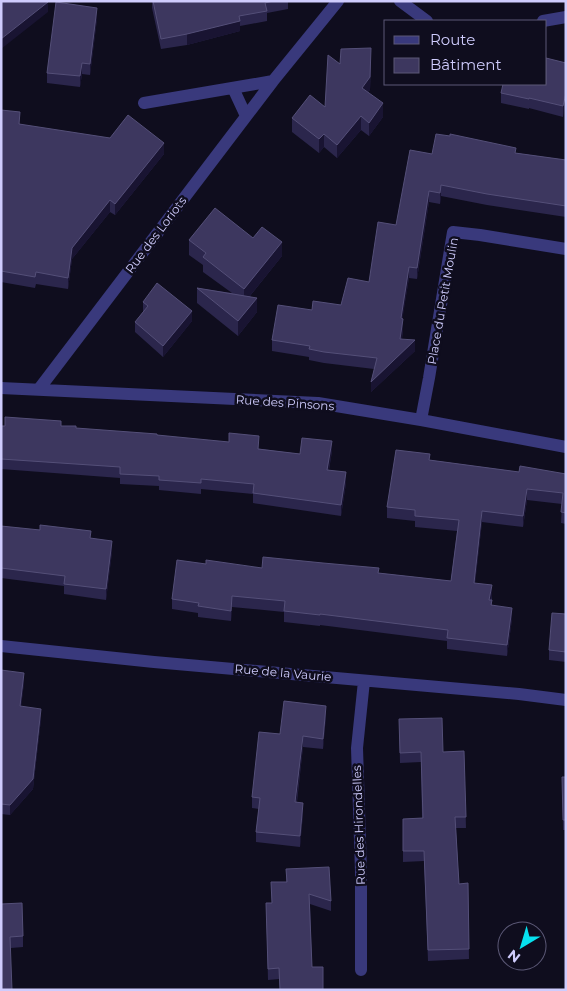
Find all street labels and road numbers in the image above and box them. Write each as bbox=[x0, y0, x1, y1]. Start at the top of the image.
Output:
street label: Rue des Loriots bbox=[122, 193, 189, 276]
street label: Place du Petit Moulin bbox=[424, 236, 461, 366]
street label: Rue des Pinsons bbox=[235, 392, 335, 413]
street label: Rue de la Vaurie bbox=[234, 661, 332, 684]
street label: Rue des Hirondelles bbox=[349, 765, 368, 885]

